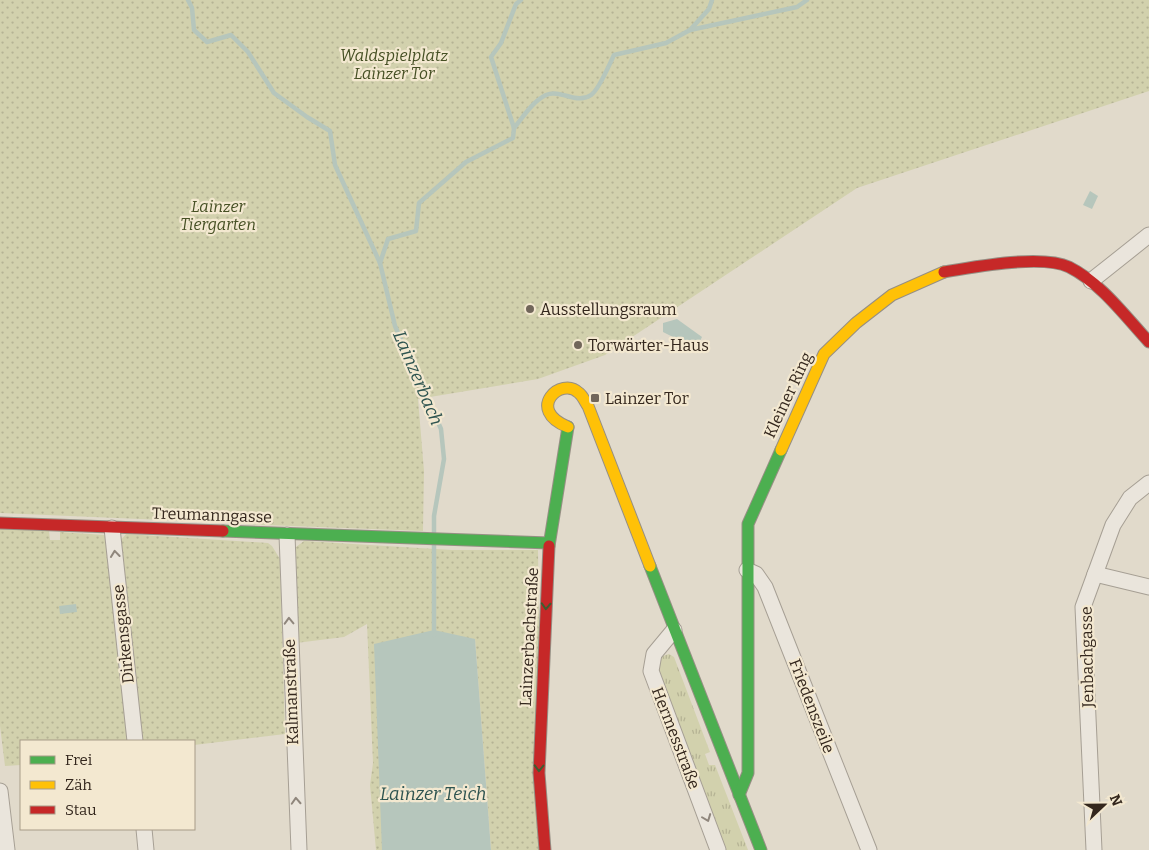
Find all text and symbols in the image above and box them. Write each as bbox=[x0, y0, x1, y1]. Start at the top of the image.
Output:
park label: Waldspielplatz Lainzer Tor bbox=[340, 46, 449, 83]
park label: Lainzer Tiergarten bbox=[180, 197, 256, 234]
place label: Ausstellungsraum bbox=[540, 300, 677, 319]
marker: Ausstellungsraum bbox=[524, 303, 536, 315]
water label: Lainzerbach bbox=[388, 327, 448, 429]
place label: Torwärter-Haus bbox=[588, 336, 709, 355]
marker: Torwärter-Haus bbox=[572, 339, 584, 351]
street label: Kleiner Ring bbox=[760, 349, 816, 441]
place label: Lainzer Tor bbox=[605, 389, 689, 408]
marker: Lainzer Tor bbox=[589, 392, 601, 404]
street label: Treumanngasse bbox=[152, 503, 272, 527]
one-way arrow bbox=[110, 549, 121, 557]
street label: Lainzerbachstraße bbox=[516, 567, 542, 707]
street label: Dirkensgasse bbox=[108, 584, 138, 684]
one-way arrow bbox=[541, 602, 552, 610]
street label: Jenbachgasse bbox=[1077, 606, 1097, 709]
one-way arrow bbox=[283, 617, 294, 625]
street label: Kalmanstraße bbox=[280, 639, 302, 745]
street label: Friedenszeile bbox=[785, 656, 839, 756]
street label: Hermesstraße bbox=[648, 684, 704, 792]
legend bbox=[20, 740, 195, 830]
text: Frei bbox=[65, 751, 93, 769]
one-way arrow bbox=[534, 765, 544, 773]
text: Zäh bbox=[65, 776, 92, 794]
north arrow bbox=[1079, 780, 1129, 830]
water label: Lainzer Teich bbox=[380, 783, 486, 805]
text: N bbox=[1106, 792, 1126, 809]
one-way arrow bbox=[290, 797, 301, 805]
text: Stau bbox=[65, 801, 97, 819]
one-way arrow bbox=[701, 813, 711, 822]

